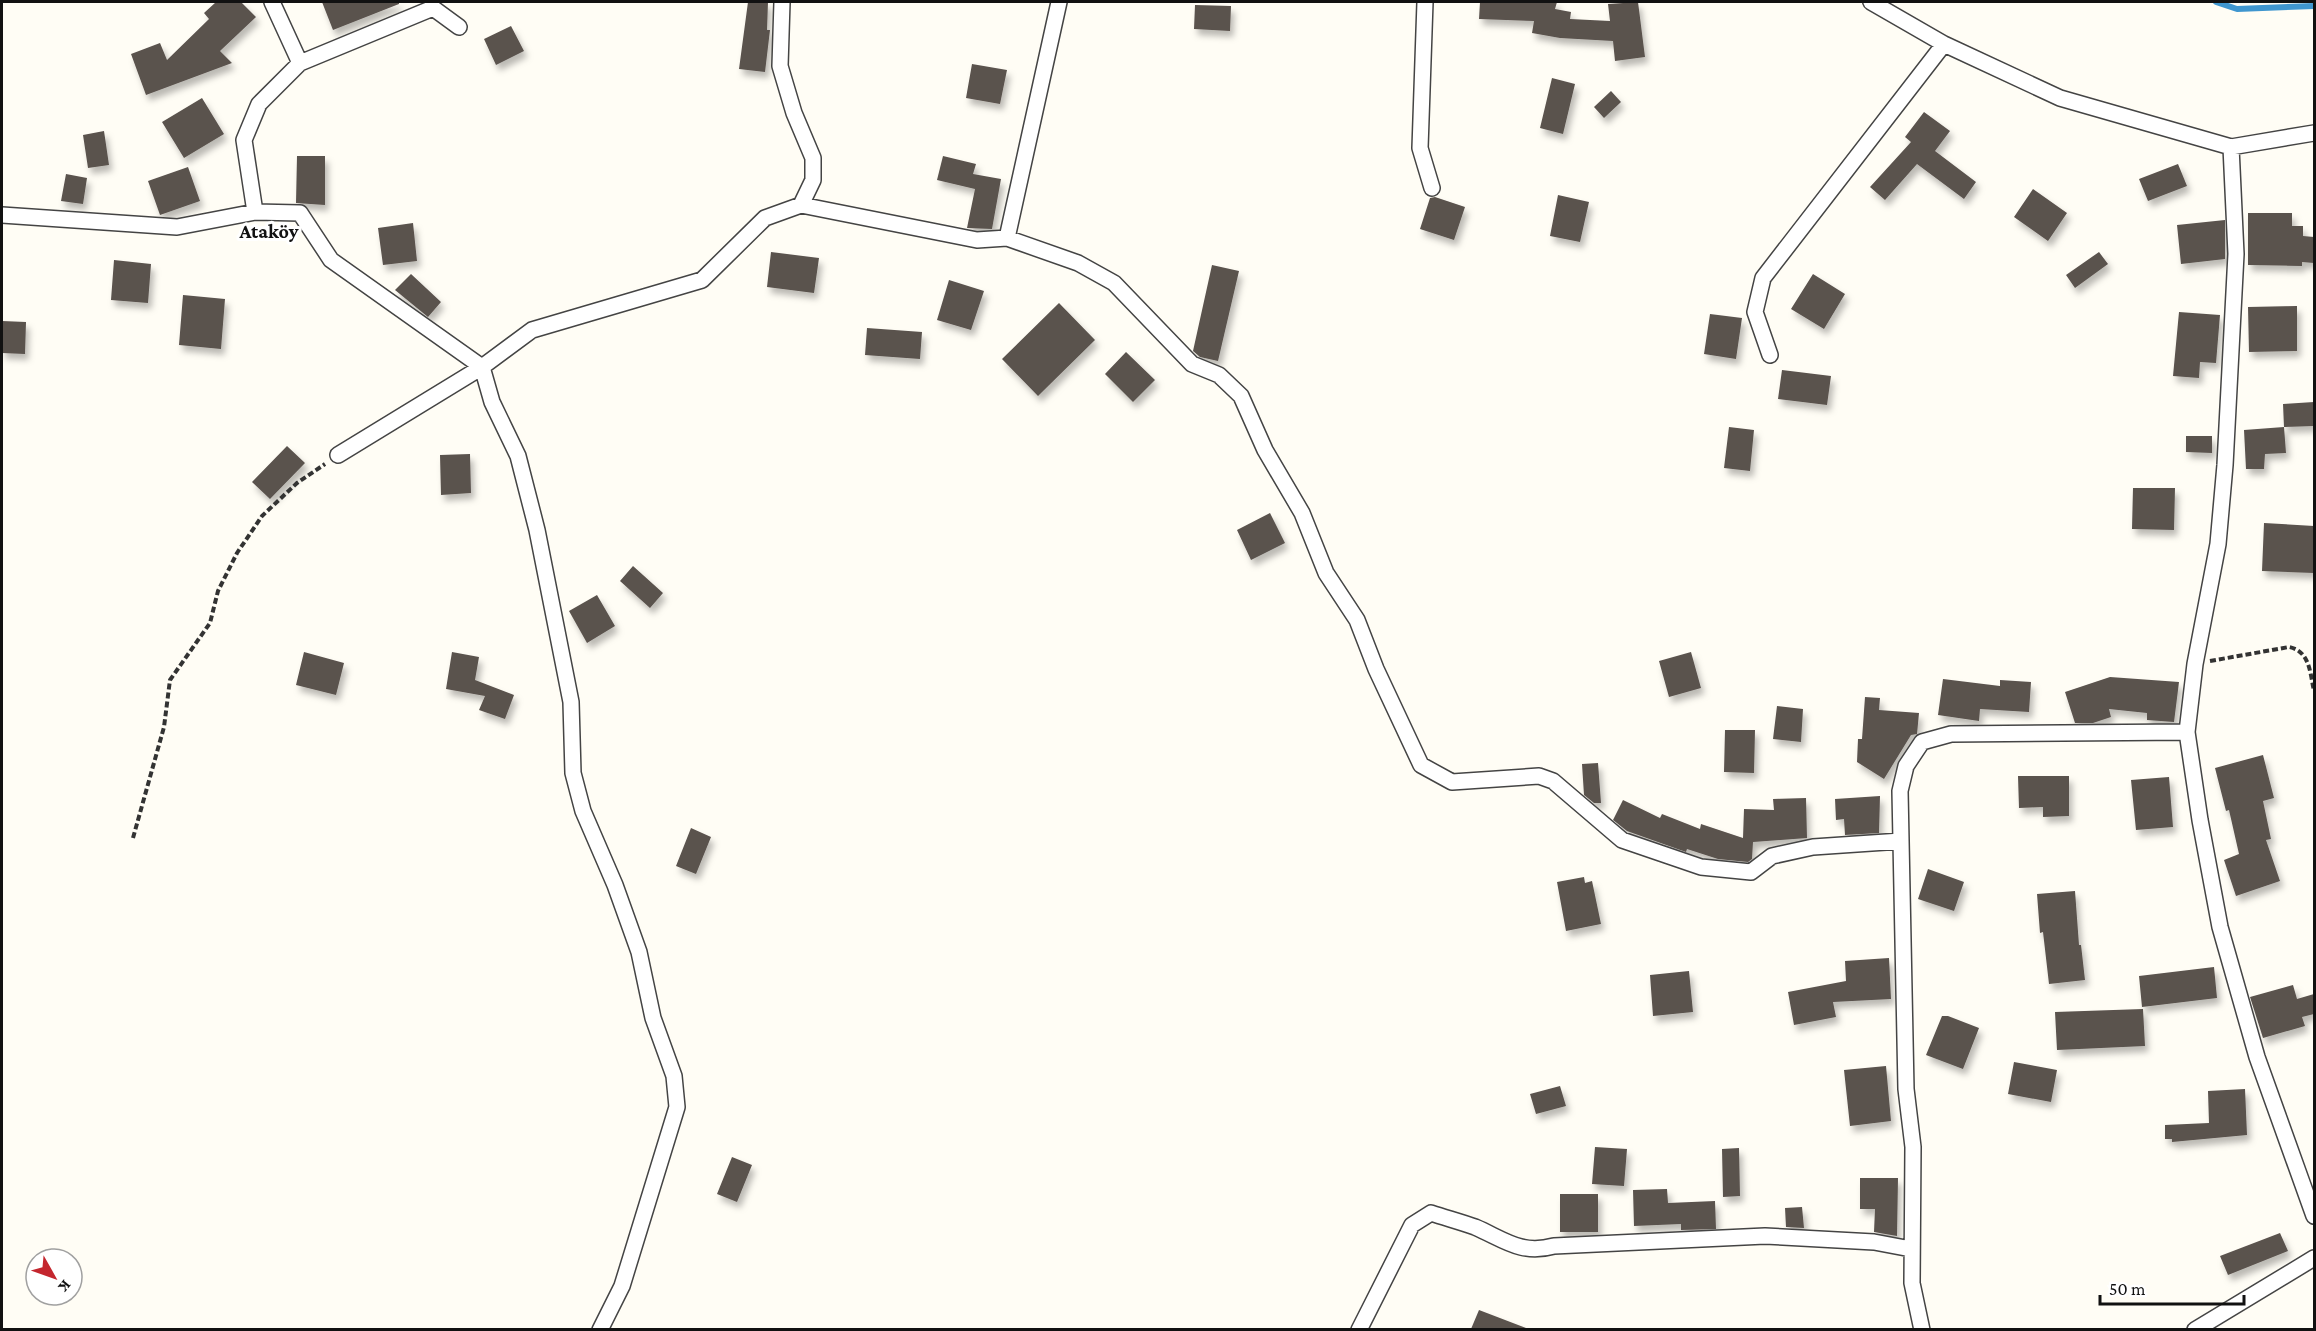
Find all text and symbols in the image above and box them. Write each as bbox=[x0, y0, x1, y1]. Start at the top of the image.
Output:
district label: Ataköy bbox=[238, 220, 299, 242]
north arrow bbox=[24, 1247, 84, 1307]
scale bar bbox=[2100, 1268, 2244, 1306]
text: K bbox=[55, 1277, 75, 1296]
text: 50 m bbox=[2109, 1279, 2146, 1299]

